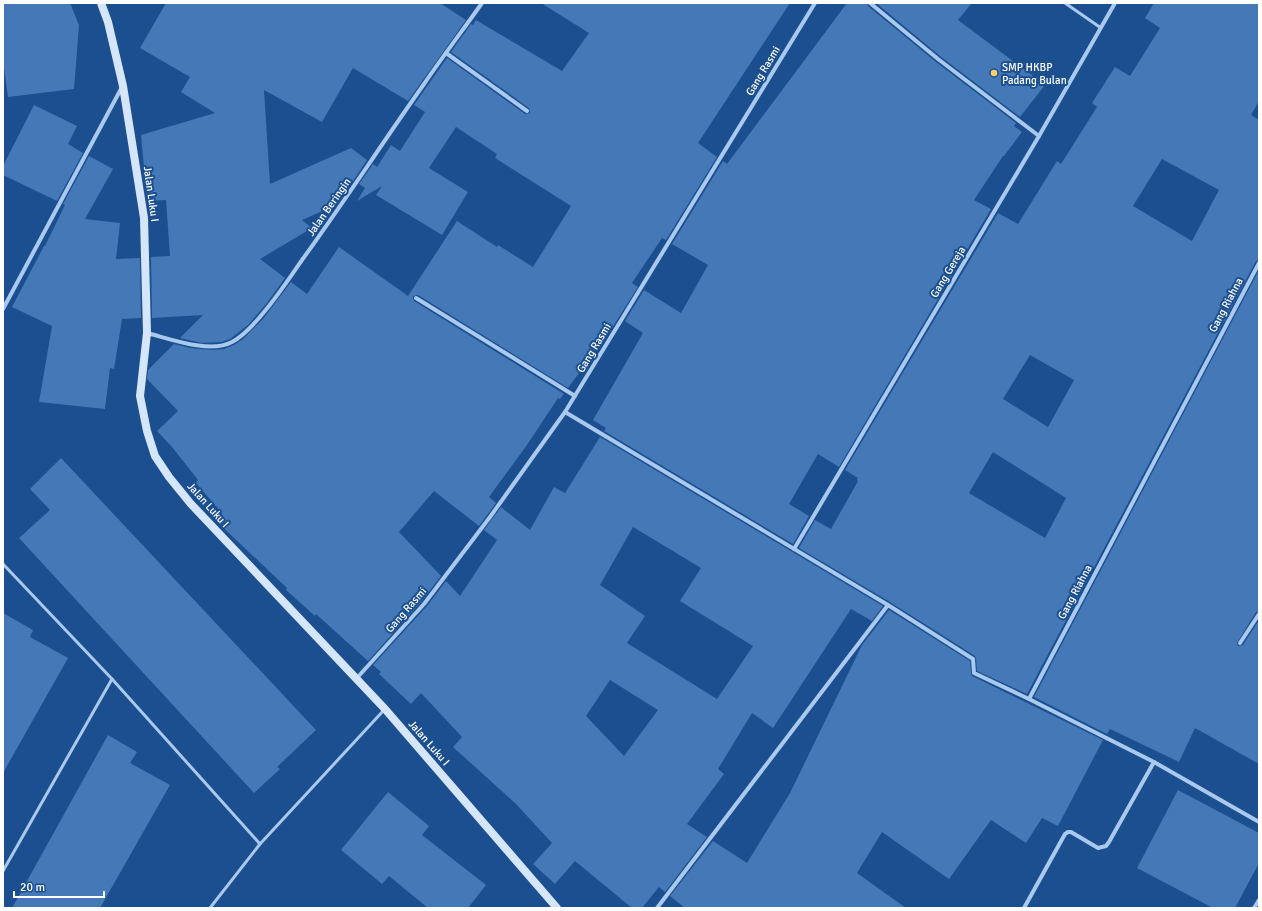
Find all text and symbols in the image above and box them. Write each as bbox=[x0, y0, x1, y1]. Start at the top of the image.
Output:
street label: Gang Rasmi bbox=[743, 44, 783, 98]
place label: SMP HKBP Padang Bulan bbox=[1002, 61, 1067, 87]
marker: SMP HKBP Padang Bulan bbox=[989, 68, 999, 78]
street label: Jalan Luku I bbox=[141, 165, 161, 223]
street label: Jalan Beringin bbox=[304, 176, 354, 238]
street label: Gang Gereja bbox=[928, 244, 969, 300]
street label: Gang Riahna bbox=[1206, 275, 1246, 334]
street label: Gang Rasmi bbox=[574, 321, 614, 375]
street label: Jalan Luku I bbox=[184, 480, 232, 530]
street label: Gang Riahna bbox=[1055, 562, 1095, 621]
street label: Gang Rasmi bbox=[383, 585, 429, 635]
street label: Jalan Luku I bbox=[406, 718, 452, 768]
scale bar bbox=[14, 873, 104, 899]
text: 20 m bbox=[20, 880, 45, 895]

